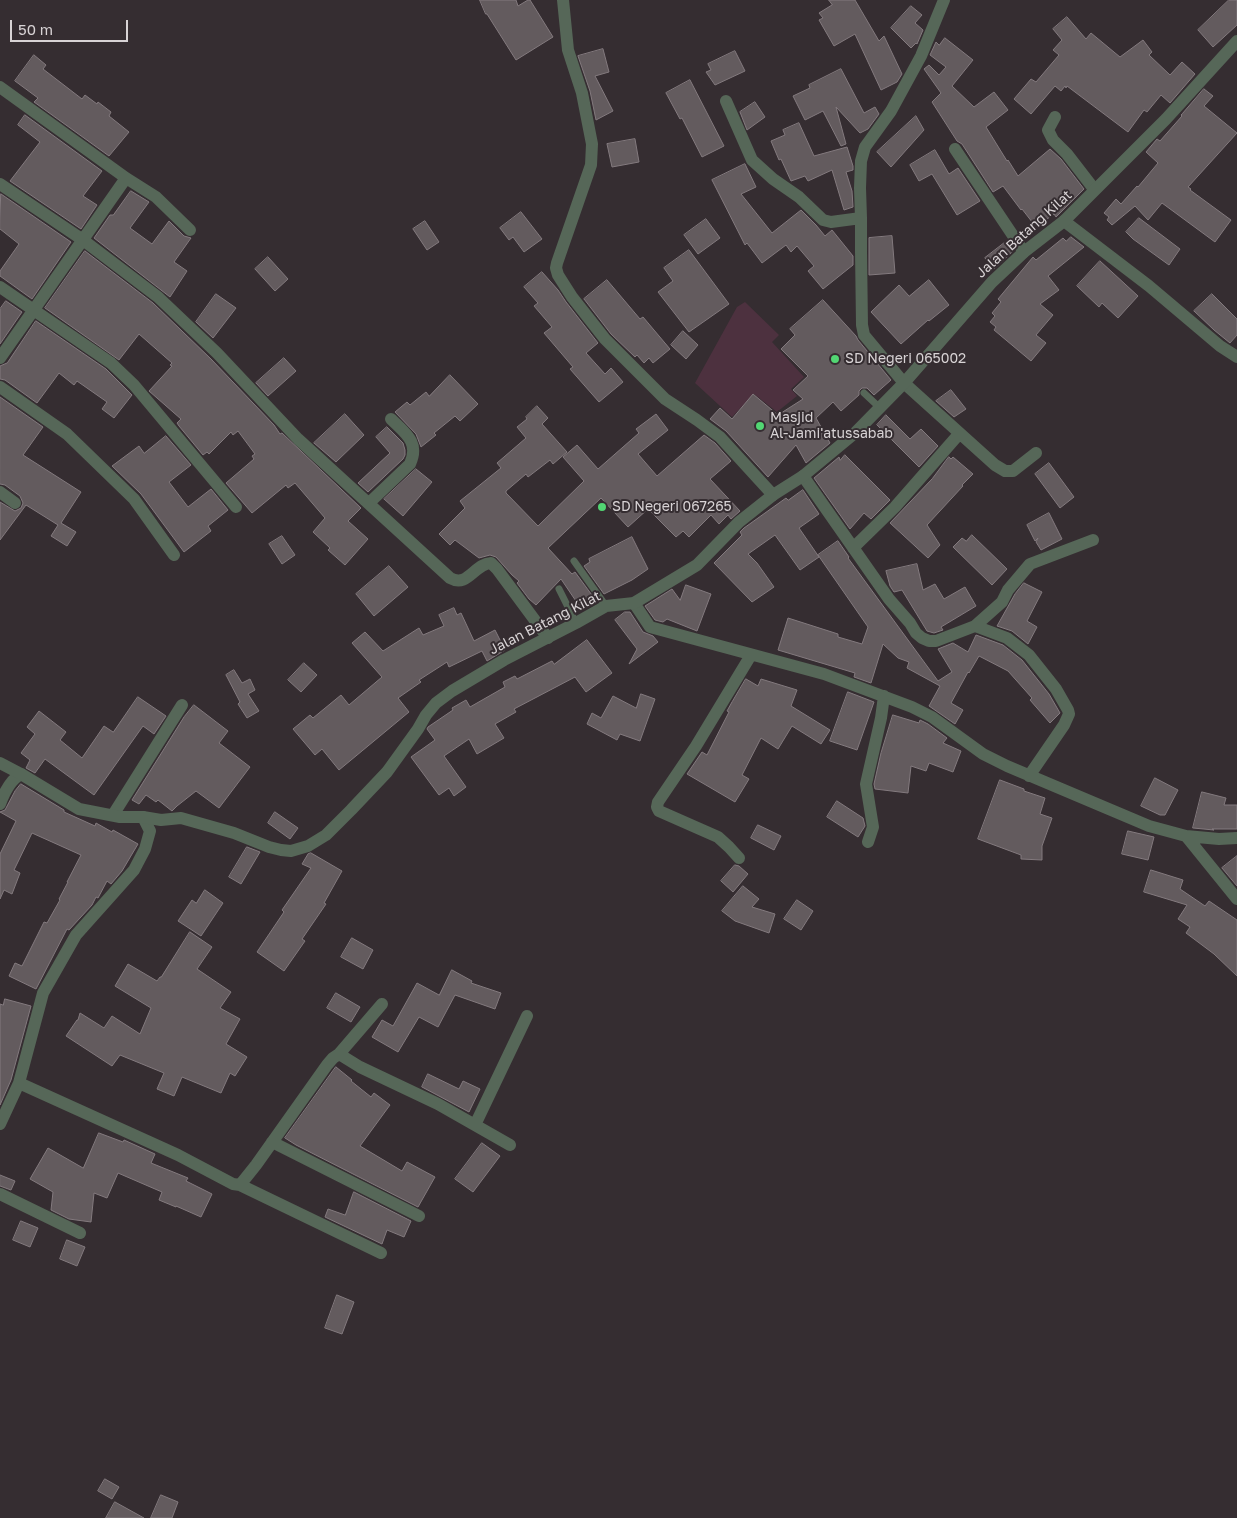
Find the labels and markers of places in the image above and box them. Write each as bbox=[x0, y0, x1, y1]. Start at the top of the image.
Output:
place label: SD Negeri 065002 bbox=[845, 351, 966, 367]
marker: SD Negeri 065002 bbox=[829, 353, 841, 365]
place label: Masjid Al-Jami'atussabab bbox=[770, 410, 893, 442]
marker: Masjid Al-Jami'atussabab bbox=[754, 420, 766, 432]
place label: SD Negeri 067265 bbox=[612, 499, 732, 515]
marker: SD Negeri 067265 bbox=[596, 501, 608, 513]

